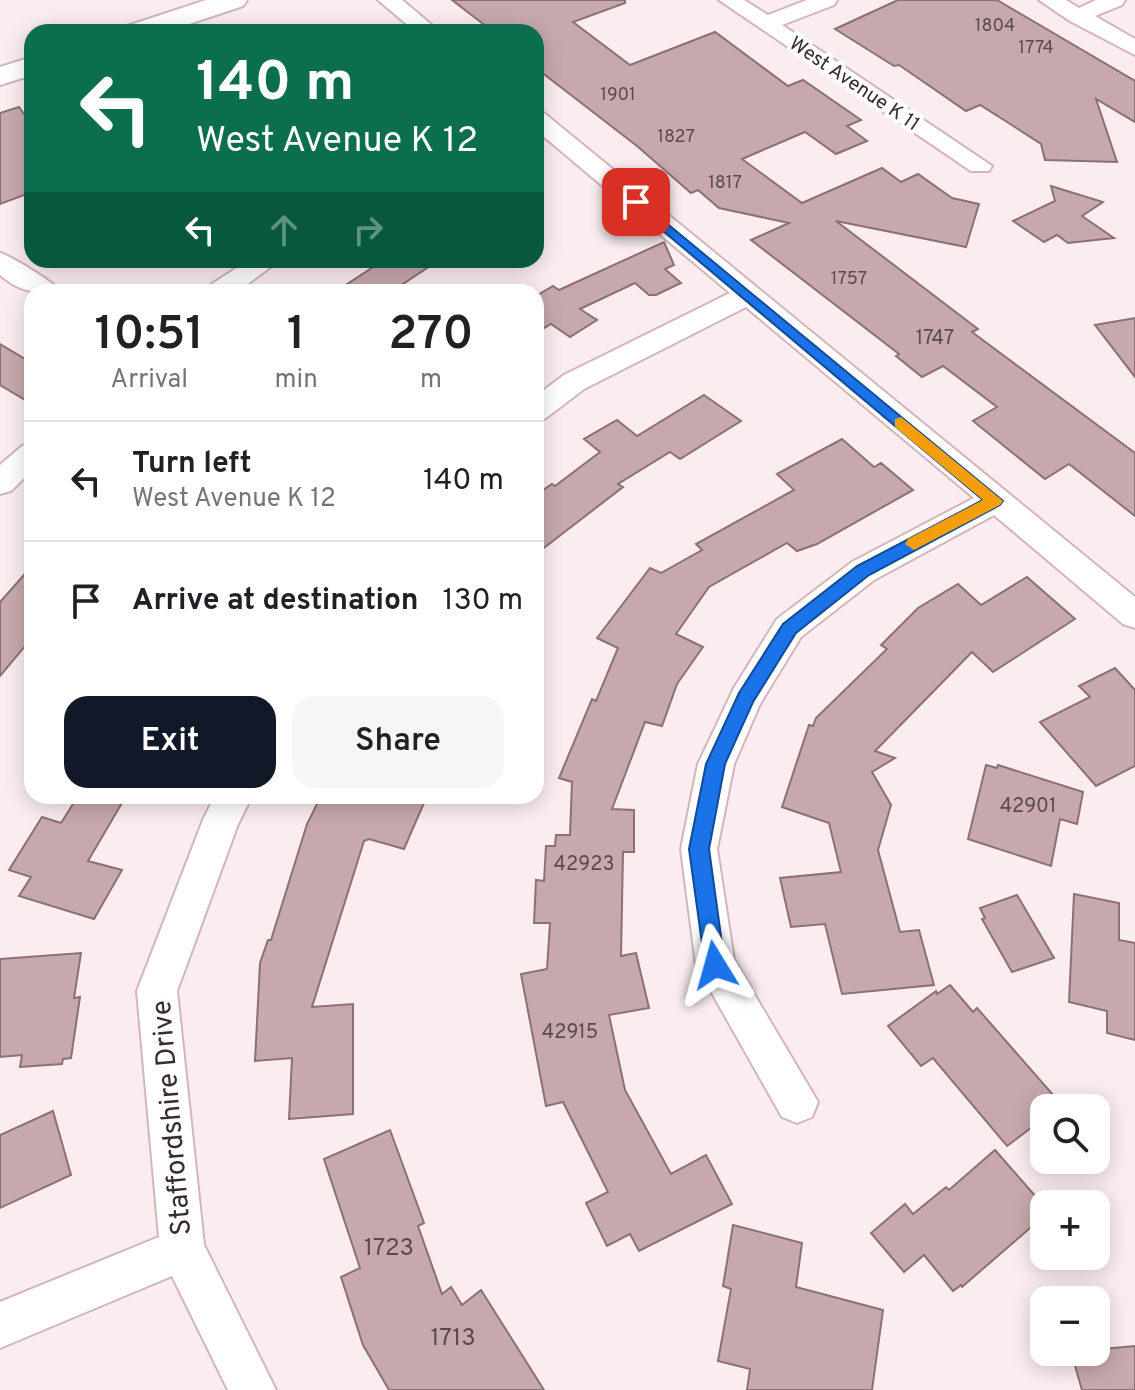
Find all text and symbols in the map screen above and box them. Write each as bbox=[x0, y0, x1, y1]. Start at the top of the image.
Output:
house number: 1804 bbox=[975, 15, 1015, 38]
street label: West Avenue K 11 bbox=[784, 31, 924, 138]
house number: 1774 bbox=[1018, 37, 1054, 60]
text: 140 m bbox=[196, 50, 354, 120]
icon: left bbox=[64, 56, 168, 160]
house number: 1901 bbox=[600, 84, 636, 107]
text: West Avenue K 12 bbox=[196, 119, 478, 165]
house number: 1827 bbox=[657, 126, 695, 149]
pin bbox=[602, 168, 670, 236]
house number: 1817 bbox=[708, 172, 742, 195]
icon: arrive bbox=[614, 180, 658, 224]
icon: left bbox=[178, 208, 222, 252]
icon: ahead bbox=[262, 208, 306, 252]
icon: right bbox=[346, 208, 390, 252]
house number: 1757 bbox=[831, 268, 867, 291]
text: 10:51 bbox=[94, 306, 204, 366]
text: 1 bbox=[287, 306, 306, 366]
text: 270 bbox=[388, 306, 474, 366]
house number: 1747 bbox=[916, 326, 954, 352]
text: Arrival bbox=[111, 364, 188, 397]
text: min bbox=[275, 364, 318, 397]
text: m bbox=[420, 364, 442, 397]
text: Turn left bbox=[132, 446, 252, 483]
icon: left bbox=[64, 459, 108, 503]
text: 140 m bbox=[423, 463, 504, 500]
text: West Avenue K 12 bbox=[132, 483, 336, 516]
icon: arrive bbox=[64, 579, 108, 623]
text: Arrive at destination bbox=[132, 583, 418, 620]
text: 130 m bbox=[442, 583, 523, 620]
button: Exit bbox=[64, 696, 276, 788]
button: Share bbox=[292, 696, 504, 788]
house number: 42901 bbox=[1000, 794, 1056, 820]
house number: 42923 bbox=[554, 852, 614, 878]
position arrow bbox=[673, 923, 757, 1007]
street label: Staffordshire Drive bbox=[145, 999, 201, 1237]
house number: 42915 bbox=[542, 1020, 598, 1046]
map controls bbox=[1030, 1094, 1110, 1366]
button: search bbox=[1030, 1094, 1110, 1174]
button: + bbox=[1030, 1190, 1110, 1270]
house number: 1723 bbox=[364, 1234, 414, 1264]
button: − bbox=[1030, 1286, 1110, 1366]
house number: 1713 bbox=[430, 1324, 476, 1354]

